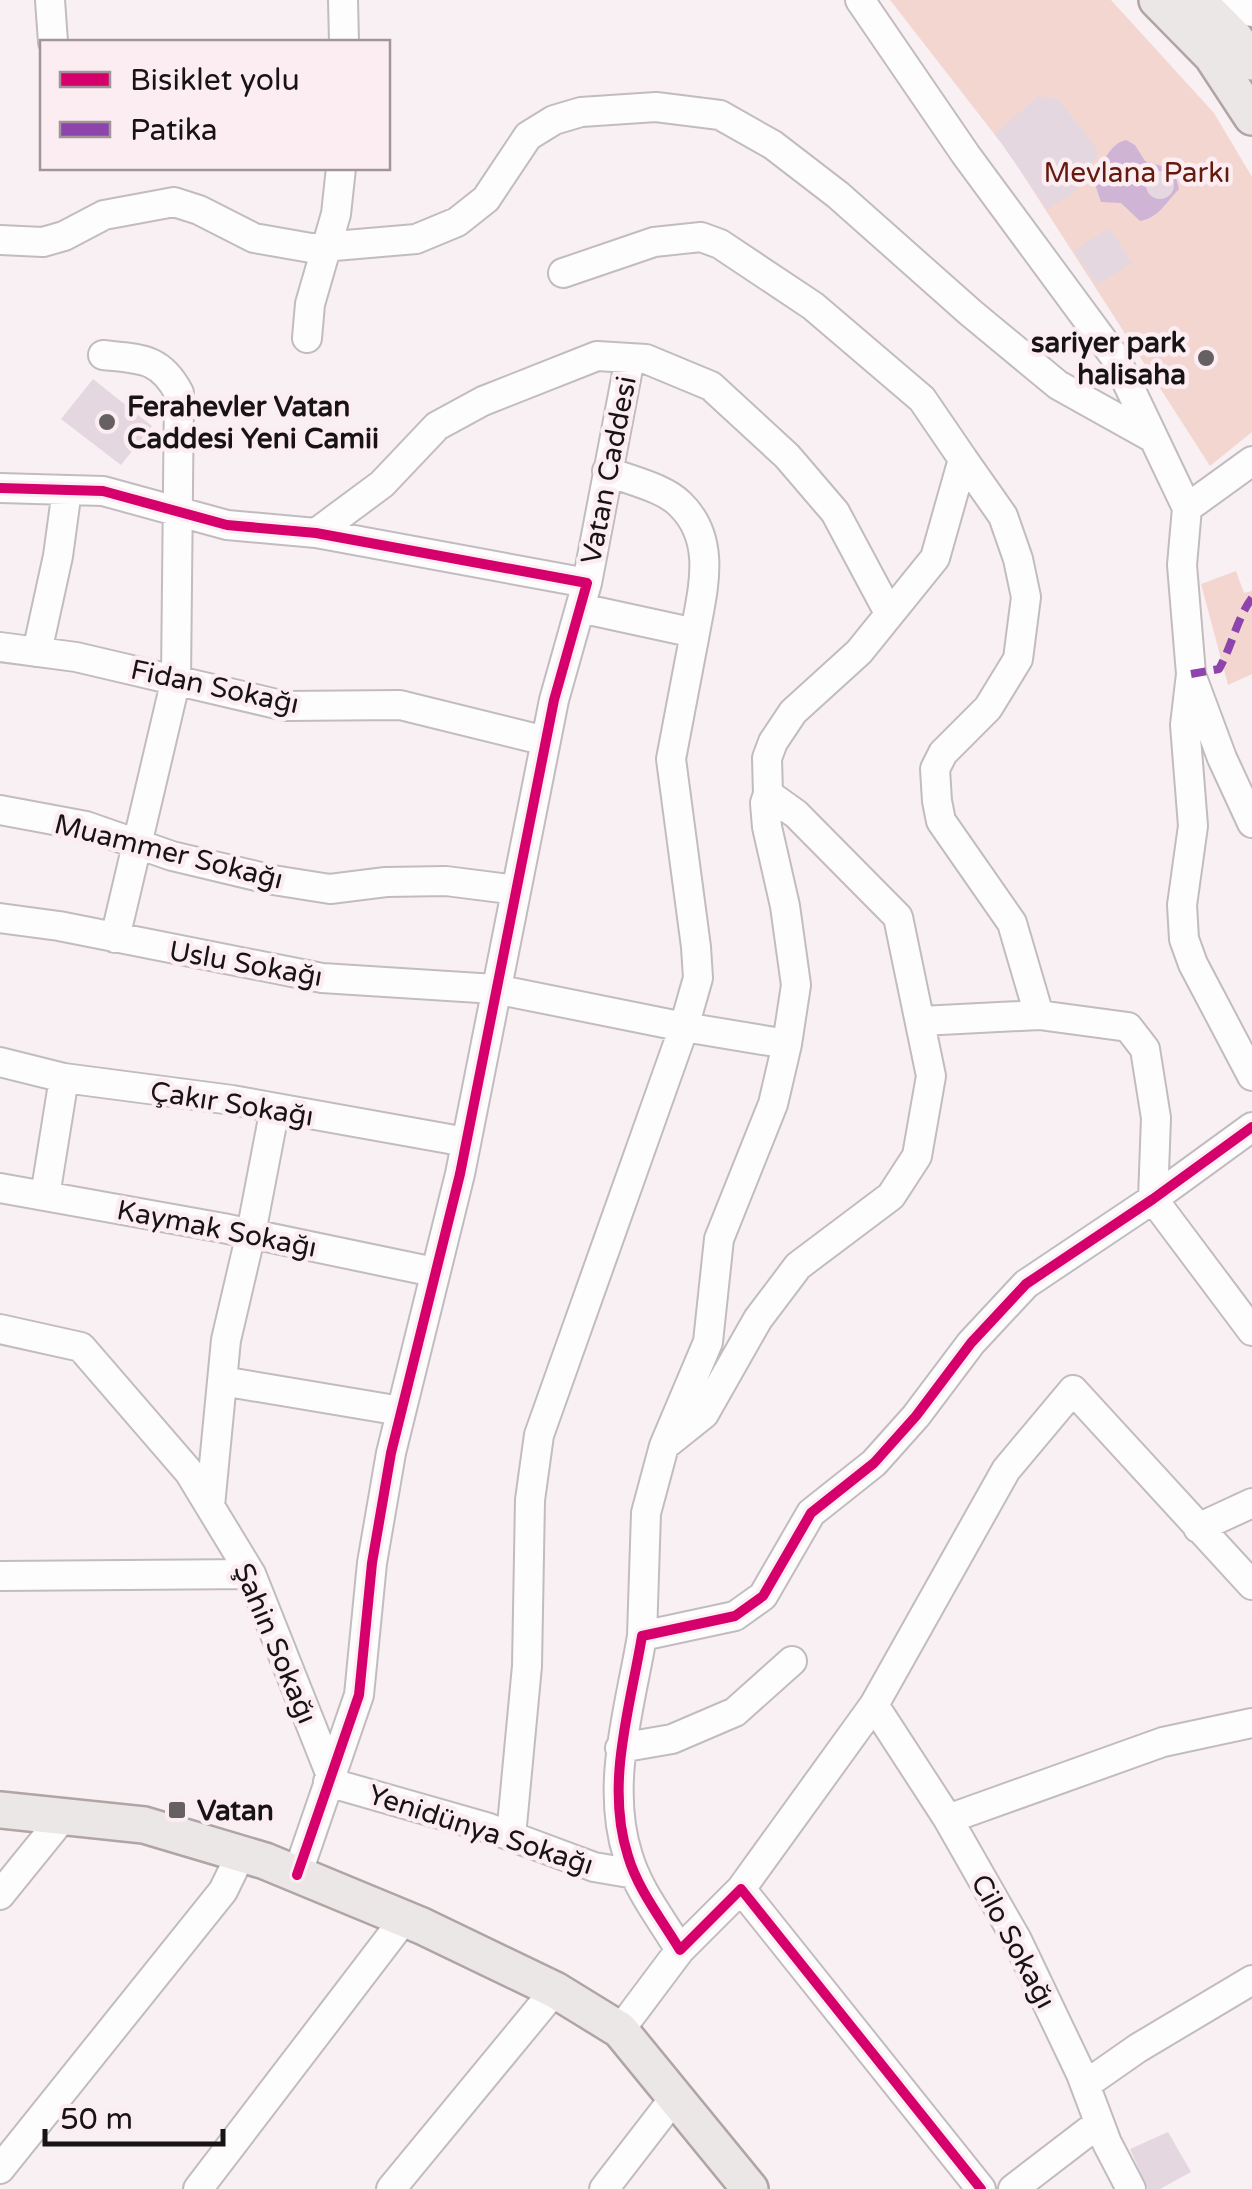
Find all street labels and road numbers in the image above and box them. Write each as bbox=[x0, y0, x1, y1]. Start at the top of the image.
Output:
street label: Vatan Caddesi bbox=[574, 373, 644, 567]
street label: Fidan Sokağı bbox=[128, 653, 302, 721]
street label: Muammer Sokağı bbox=[51, 807, 287, 897]
street label: Uslu Sokağı bbox=[166, 934, 325, 994]
street label: Çakır Sokağı bbox=[148, 1074, 316, 1134]
street label: Kaymak Sokağı bbox=[114, 1193, 320, 1265]
street label: Şahin Sokağı bbox=[226, 1558, 324, 1729]
street label: Yenidünya Sokağı bbox=[364, 1778, 598, 1882]
street label: Cilo Sokağı bbox=[964, 1868, 1063, 2014]

